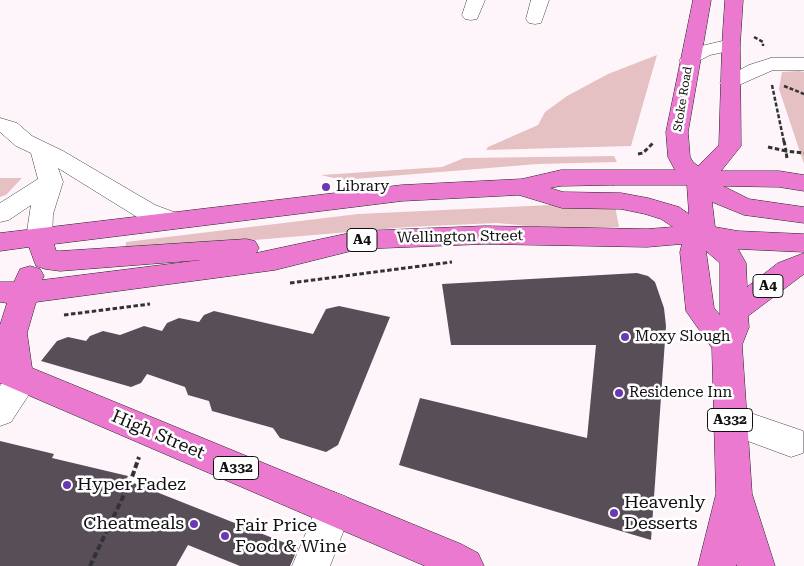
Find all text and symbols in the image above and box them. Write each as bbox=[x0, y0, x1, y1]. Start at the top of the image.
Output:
street label: Stoke Road bbox=[671, 66, 695, 132]
place label: Library bbox=[336, 178, 389, 196]
marker: Library bbox=[320, 181, 332, 193]
street label: Wellington Street bbox=[397, 227, 523, 247]
road number: A4 bbox=[347, 228, 377, 252]
road number: A4 bbox=[753, 274, 783, 298]
place label: Moxy Slough bbox=[635, 328, 730, 346]
marker: Moxy Slough bbox=[619, 331, 631, 343]
place label: Residence Inn bbox=[629, 384, 732, 402]
marker: Residence Inn bbox=[613, 387, 625, 399]
street label: High Street bbox=[108, 406, 208, 464]
road number: A332 bbox=[708, 408, 752, 432]
road number: A332 bbox=[214, 456, 258, 479]
place label: Hyper Fadez bbox=[77, 474, 186, 496]
marker: Hyper Fadez bbox=[61, 479, 73, 491]
place label: Heavenly Desserts bbox=[624, 492, 705, 534]
marker: Heavenly Desserts bbox=[608, 507, 620, 519]
place label: Cheatmeals bbox=[83, 513, 184, 535]
place label: Fair Price Food & Wine bbox=[235, 515, 347, 558]
marker: Cheatmeals bbox=[188, 518, 200, 530]
marker: Fair Price Food & Wine bbox=[219, 530, 231, 542]

